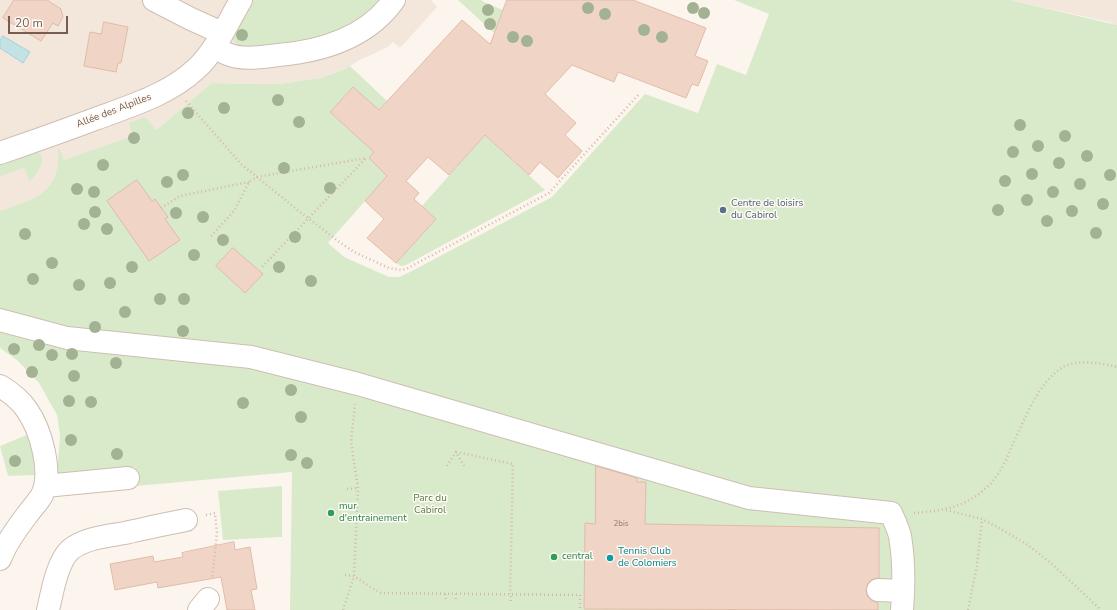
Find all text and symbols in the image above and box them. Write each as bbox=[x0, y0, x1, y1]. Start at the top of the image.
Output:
scale bar bbox=[10, 8, 70, 34]
text: 20 m bbox=[15, 15, 43, 31]
street label: Allée des Alpilles bbox=[75, 91, 153, 131]
place label: Centre de loisirs du Cabirol bbox=[731, 198, 803, 222]
marker: Centre de loisirs du Cabirol bbox=[718, 205, 728, 215]
park label: Parc du Cabirol bbox=[413, 493, 447, 516]
place label: mur d'entrainement bbox=[339, 501, 407, 524]
marker: mur d'entrainement bbox=[326, 508, 336, 518]
house number: 2bis bbox=[613, 519, 629, 529]
place label: Tennis Club de Colomiers bbox=[618, 546, 677, 570]
place label: central bbox=[562, 551, 593, 563]
marker: central bbox=[549, 552, 559, 562]
marker: Tennis Club de Colomiers bbox=[605, 553, 615, 563]

